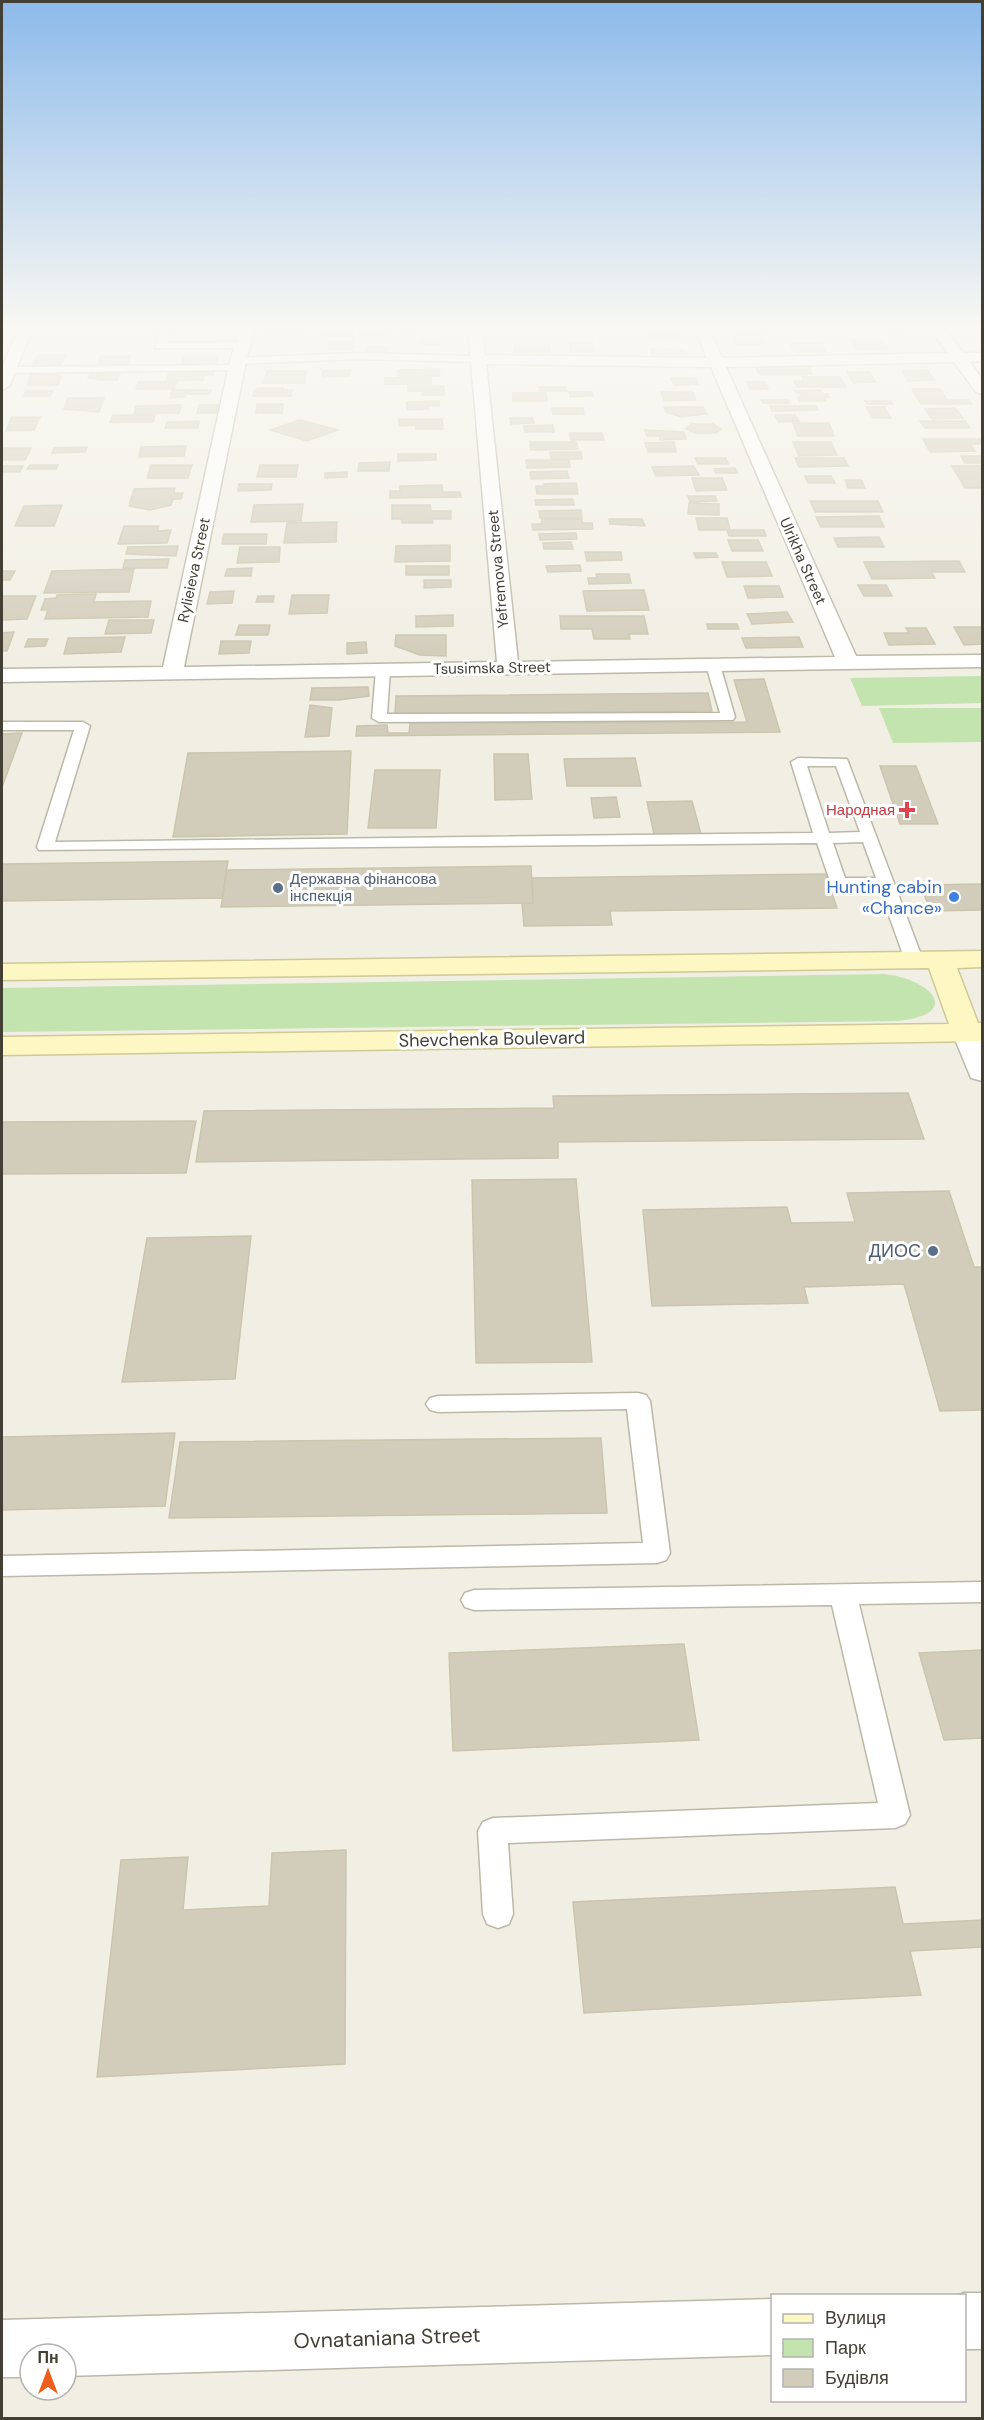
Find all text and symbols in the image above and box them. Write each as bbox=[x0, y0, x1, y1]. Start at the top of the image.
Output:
street label: Yefremova Street bbox=[483, 509, 513, 629]
street label: Ulrikha Street bbox=[775, 514, 831, 608]
street label: Rylieieva Street bbox=[173, 516, 215, 624]
street label: Tsusimska Street bbox=[433, 657, 551, 679]
place label: Народная bbox=[826, 800, 895, 820]
marker: Народная bbox=[900, 803, 914, 817]
place label: Державна фінансова інспекція bbox=[290, 869, 437, 906]
place label: Hunting cabin «Chance» bbox=[827, 875, 942, 920]
marker: Державна фінансова інспекція bbox=[271, 881, 285, 895]
marker: Hunting cabin «Chance» bbox=[947, 890, 961, 904]
street label: Shevchenka Boulevard bbox=[398, 1025, 586, 1053]
place label: ДИОС bbox=[869, 1239, 921, 1263]
marker: ДИОС bbox=[926, 1244, 940, 1258]
legend bbox=[771, 2294, 966, 2402]
text: Вулиця bbox=[825, 2306, 886, 2330]
street label: Ovnataniana Street bbox=[293, 2321, 481, 2355]
text: Парк bbox=[825, 2336, 866, 2360]
north arrow bbox=[18, 2342, 78, 2402]
text: Пн bbox=[37, 2347, 59, 2368]
text: Будівля bbox=[825, 2366, 889, 2390]

